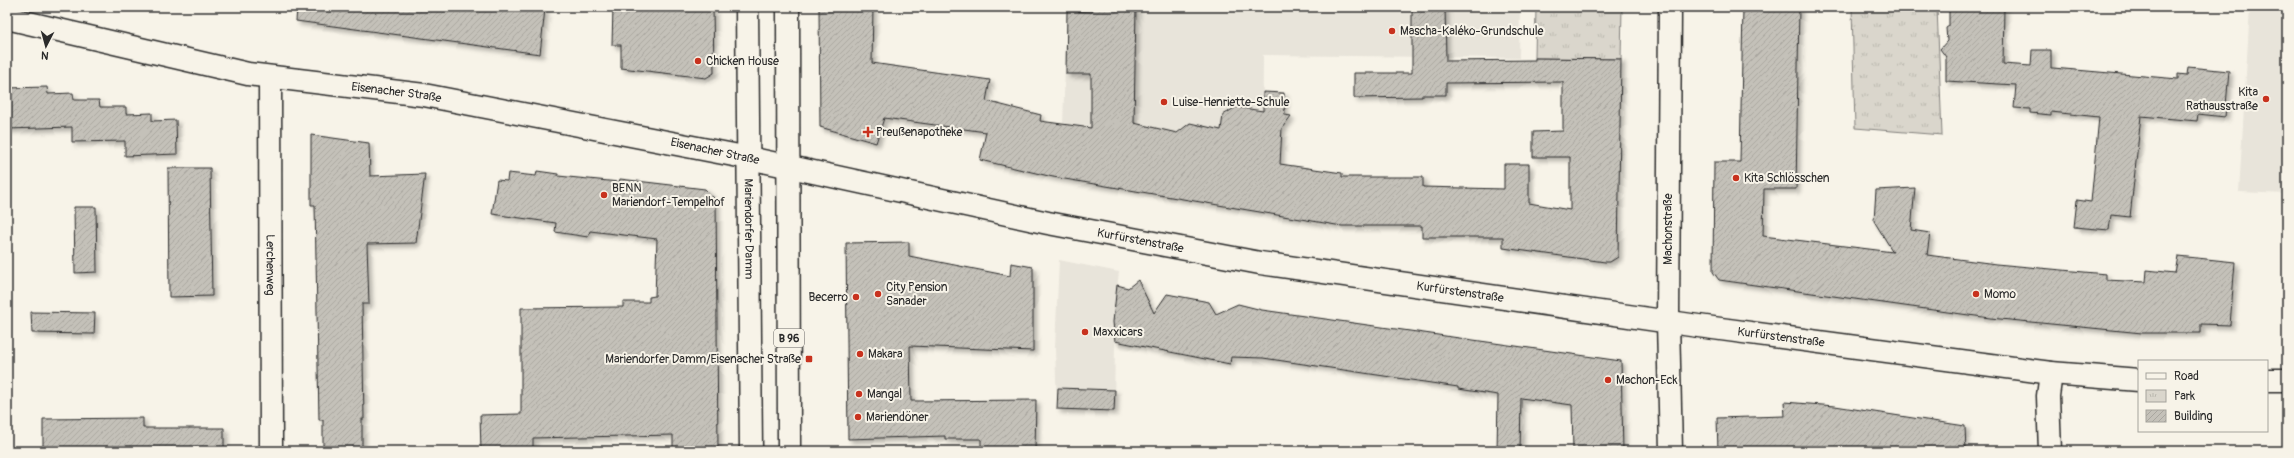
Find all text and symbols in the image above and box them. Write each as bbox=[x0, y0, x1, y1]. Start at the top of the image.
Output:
place label: Mascha-Kaléko-Grundschule bbox=[1400, 24, 1544, 39]
north arrow bbox=[26, 26, 66, 66]
marker: Mascha-Kaléko-Grundschule bbox=[1387, 26, 1397, 36]
text: N bbox=[40, 49, 49, 62]
place label: Chicken House bbox=[706, 54, 779, 69]
marker: Chicken House bbox=[693, 56, 703, 66]
street label: Eisenacher Straße bbox=[351, 79, 443, 106]
place label: Kita Rathausstraße bbox=[2186, 85, 2258, 114]
marker: Kita Rathausstraße bbox=[2261, 94, 2271, 104]
place label: Luise-Henriette-Schule bbox=[1172, 95, 1290, 110]
marker: Luise-Henriette-Schule bbox=[1159, 97, 1169, 107]
place label: Preußenapotheke bbox=[876, 125, 962, 140]
marker: Preußenapotheke bbox=[863, 127, 873, 137]
street label: Eisenacher Straße bbox=[669, 135, 761, 168]
place label: Kita Schlösschen bbox=[1744, 171, 1830, 186]
marker: Kita Schlösschen bbox=[1731, 173, 1741, 183]
street label: Mariendorfer Damm bbox=[741, 178, 756, 280]
place label: BENN Mariendorf-Tempelhof bbox=[612, 181, 725, 210]
marker: BENN Mariendorf-Tempelhof bbox=[599, 190, 609, 200]
street label: Machonstraße bbox=[1661, 193, 1676, 265]
street label: Kurfürstenstraße bbox=[1096, 225, 1185, 256]
street label: Lerchenweg bbox=[262, 234, 278, 296]
street label: Kurfürstenstraße bbox=[1416, 279, 1505, 306]
place label: City Pension Sanader bbox=[886, 280, 948, 309]
place label: Momo bbox=[1984, 287, 2016, 302]
marker: City Pension Sanader bbox=[873, 289, 883, 299]
marker: Momo bbox=[1971, 289, 1981, 299]
place label: Becerro bbox=[809, 290, 849, 305]
marker: Becerro bbox=[851, 292, 861, 302]
street label: Kurfürstenstraße bbox=[1736, 324, 1826, 351]
place label: Maxxicars bbox=[1093, 325, 1143, 340]
marker: Maxxicars bbox=[1080, 327, 1090, 337]
road number: B 96 bbox=[774, 329, 804, 347]
place label: Makara bbox=[868, 347, 903, 362]
marker: Makara bbox=[855, 349, 865, 359]
place label: Mariendorfer Damm/Eisenacher Straße bbox=[605, 352, 801, 367]
marker: Mariendorfer Damm/Eisenacher Straße bbox=[804, 354, 814, 364]
legend bbox=[2138, 360, 2268, 432]
text: Road bbox=[2174, 369, 2199, 384]
place label: Machon-Eck bbox=[1616, 373, 1678, 388]
marker: Machon-Eck bbox=[1603, 375, 1613, 385]
place label: Mangal bbox=[867, 387, 902, 402]
marker: Mangal bbox=[854, 389, 864, 399]
text: Park bbox=[2174, 389, 2195, 404]
text: Building bbox=[2174, 409, 2213, 424]
place label: Mariendöner bbox=[866, 410, 929, 425]
marker: Mariendöner bbox=[853, 412, 863, 422]

